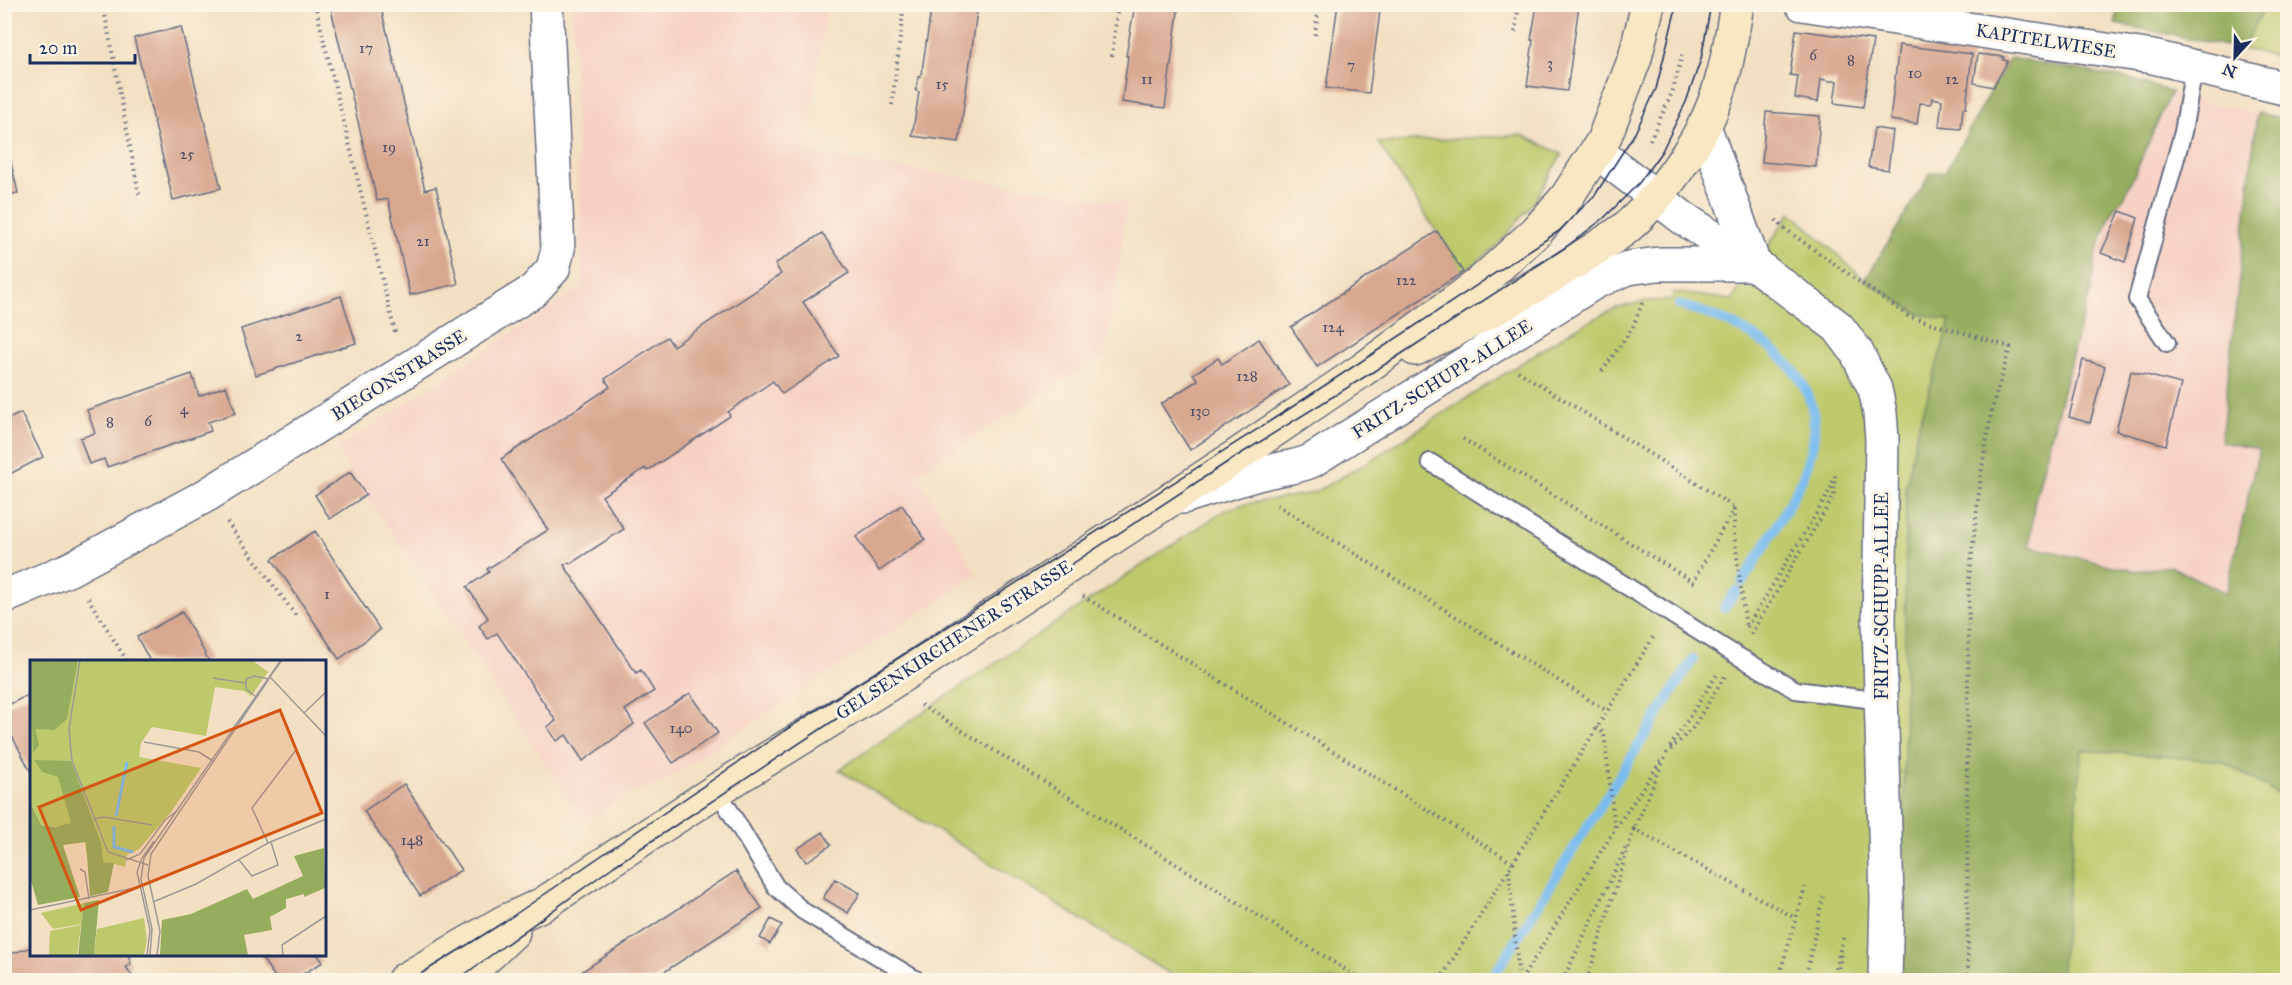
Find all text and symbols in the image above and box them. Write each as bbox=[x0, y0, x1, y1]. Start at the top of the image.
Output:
street label: KAPITELWIESE bbox=[1974, 19, 2118, 63]
scale bar bbox=[30, 27, 135, 65]
north arrow bbox=[2205, 27, 2265, 87]
text: 20 m bbox=[39, 37, 77, 59]
house number: 17 bbox=[359, 39, 373, 57]
house number: 6 bbox=[1809, 46, 1818, 64]
house number: 8 bbox=[1847, 51, 1855, 69]
house number: 3 bbox=[1547, 54, 1553, 72]
house number: 7 bbox=[1347, 56, 1355, 74]
text: N bbox=[2219, 59, 2239, 82]
house number: 10 bbox=[1908, 64, 1922, 82]
house number: 11 bbox=[1141, 70, 1153, 88]
house number: 12 bbox=[1945, 70, 1959, 88]
house number: 15 bbox=[936, 75, 948, 93]
house number: 19 bbox=[382, 138, 396, 156]
house number: 25 bbox=[180, 145, 194, 163]
house number: 21 bbox=[416, 232, 430, 250]
house number: 122 bbox=[1396, 271, 1417, 289]
street label: FRITZ-SCHUPP-ALLEE bbox=[1348, 315, 1536, 443]
house number: 124 bbox=[1322, 318, 1344, 336]
street label: BIEGONSTRASSE bbox=[327, 324, 471, 425]
house number: 2 bbox=[295, 327, 303, 345]
house number: 128 bbox=[1236, 367, 1258, 385]
house number: 4 bbox=[180, 400, 189, 418]
house number: 130 bbox=[1190, 402, 1210, 420]
house number: 6 bbox=[144, 412, 153, 430]
house number: 8 bbox=[106, 413, 114, 431]
street label: FRITZ-SCHUPP-ALLEE bbox=[1871, 492, 1893, 700]
street label: GELSENKIRCHENER STRASSE bbox=[832, 555, 1076, 725]
house number: 1 bbox=[324, 585, 330, 603]
inset map bbox=[30, 660, 326, 955]
house number: 140 bbox=[669, 719, 693, 737]
house number: 148 bbox=[401, 831, 423, 849]

